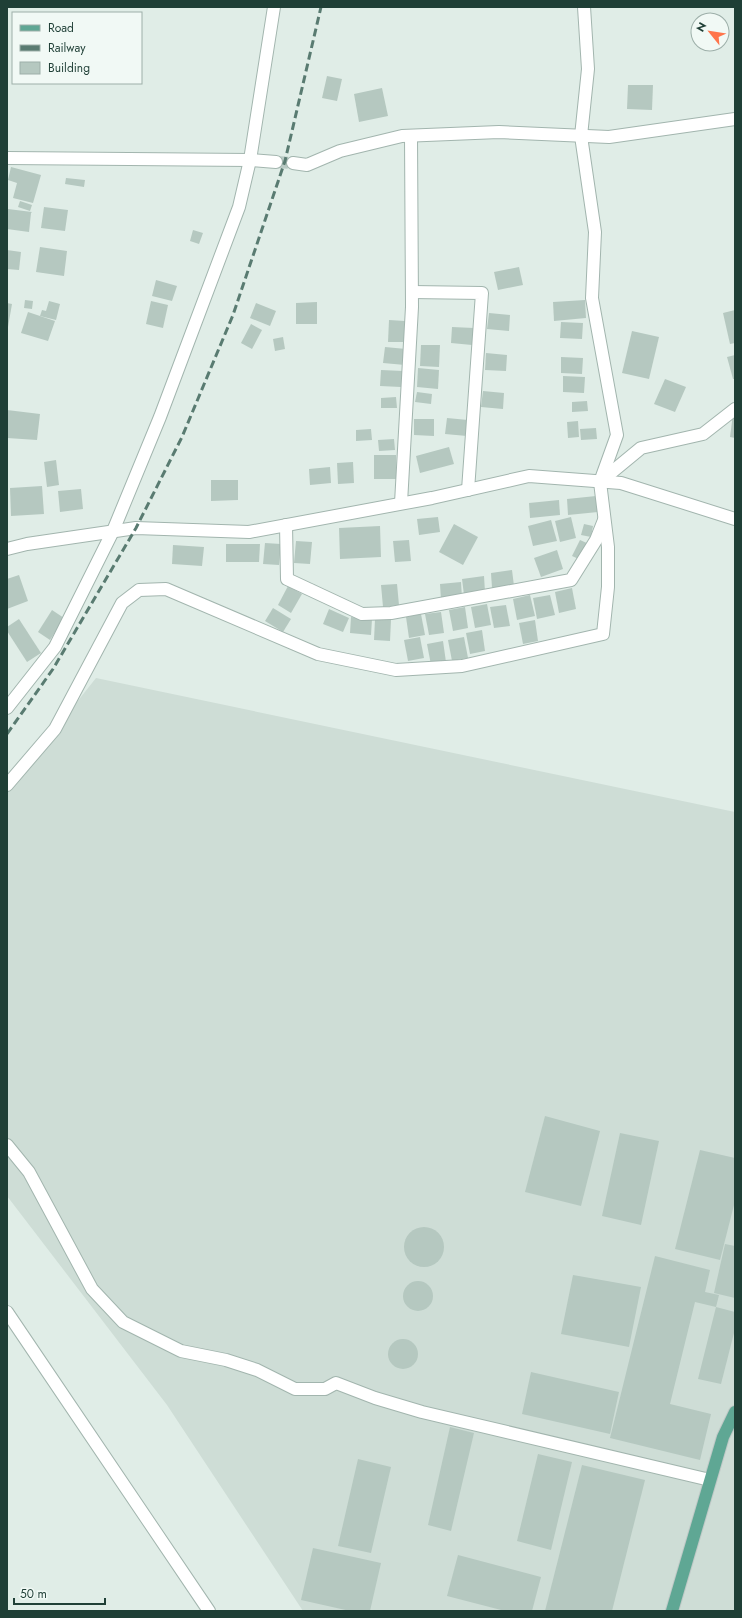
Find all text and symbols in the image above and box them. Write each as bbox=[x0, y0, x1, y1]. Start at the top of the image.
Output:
legend bbox=[12, 12, 142, 84]
north arrow bbox=[690, 12, 730, 52]
text: Road bbox=[48, 19, 74, 37]
text: N bbox=[692, 19, 710, 35]
text: Railway bbox=[48, 39, 86, 57]
text: Building bbox=[48, 59, 90, 77]
scale bar bbox=[14, 1580, 105, 1606]
text: 50 m bbox=[20, 1585, 47, 1603]

